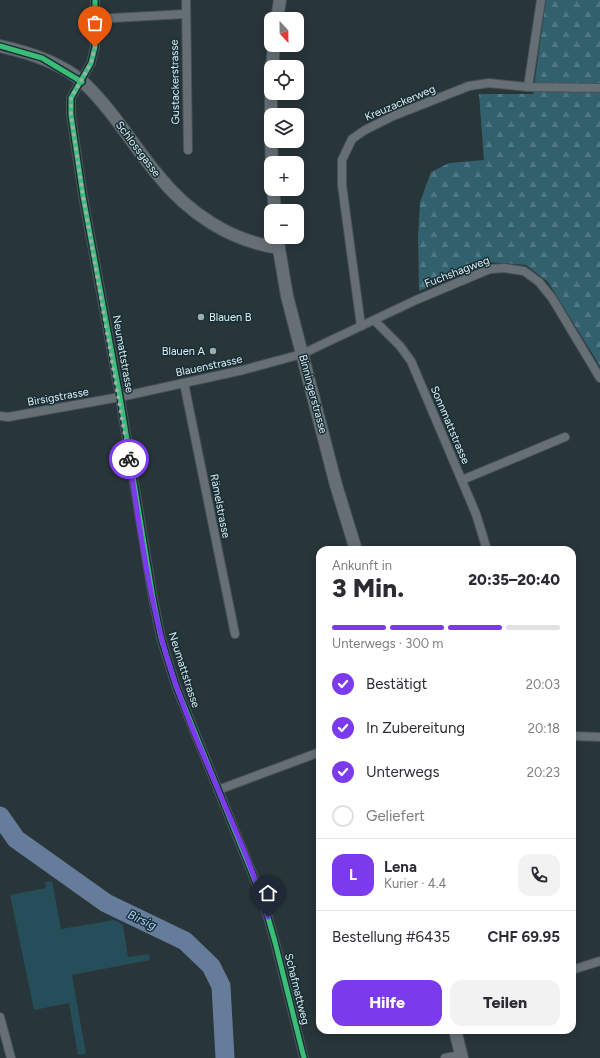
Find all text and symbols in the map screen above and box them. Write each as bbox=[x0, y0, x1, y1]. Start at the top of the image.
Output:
pin bbox=[78, 6, 112, 47]
icon: bag bbox=[84, 12, 106, 34]
north arrow bbox=[264, 12, 304, 52]
map controls bbox=[264, 12, 304, 244]
street label: Gustackerstrasse bbox=[168, 39, 182, 125]
button: locate bbox=[264, 60, 304, 100]
street label: Kreuzackerweg bbox=[363, 82, 437, 124]
button: layers bbox=[264, 108, 304, 148]
street label: Schlossgasse bbox=[113, 119, 163, 179]
button: + bbox=[264, 156, 304, 196]
button: − bbox=[264, 204, 304, 244]
street label: Fuchshagweg bbox=[423, 254, 491, 290]
place label: Blauen B bbox=[209, 311, 252, 324]
marker: Blauen B bbox=[196, 312, 206, 322]
street label: Neumattstrasse bbox=[110, 314, 136, 394]
place label: Blauen A bbox=[162, 345, 206, 358]
marker: Blauen A bbox=[208, 346, 218, 356]
street label: Blauenstrasse bbox=[174, 353, 244, 379]
street label: Binningerstrasse bbox=[296, 353, 330, 435]
street label: Sonnmattstrasse bbox=[428, 384, 472, 466]
street label: Birsigstrasse bbox=[26, 385, 90, 409]
courier bbox=[109, 439, 149, 479]
icon: bike bbox=[118, 448, 140, 470]
street label: Rämelstrasse bbox=[207, 473, 233, 539]
text: Ankunft in bbox=[332, 558, 392, 573]
text: 20:35–20:40 bbox=[468, 571, 560, 589]
text: 3 Min. bbox=[332, 572, 404, 604]
street label: Neumattstrasse bbox=[166, 631, 202, 709]
text: Unterwegs · 300 m bbox=[332, 636, 443, 651]
icon: check bbox=[332, 673, 354, 695]
text: Bestätigt bbox=[366, 675, 427, 693]
text: 20:03 bbox=[526, 677, 560, 692]
icon: check bbox=[332, 717, 354, 739]
text: In Zubereitung bbox=[366, 719, 465, 737]
text: 20:18 bbox=[528, 721, 560, 736]
icon: check bbox=[332, 761, 354, 783]
text: Unterwegs bbox=[366, 763, 439, 781]
text: 20:23 bbox=[527, 765, 560, 780]
text: Geliefert bbox=[366, 807, 425, 825]
button: phone bbox=[518, 854, 560, 896]
text: Lena bbox=[384, 858, 417, 876]
text: L bbox=[349, 866, 357, 884]
pin bbox=[251, 876, 285, 917]
text: Kurier · 4.4 bbox=[384, 876, 447, 891]
icon: home bbox=[257, 882, 279, 904]
water label: Birsig bbox=[126, 907, 158, 933]
text: Bestellung #6435 bbox=[332, 928, 450, 946]
text: CHF 69.95 bbox=[487, 928, 560, 946]
street label: Schafmattweg bbox=[282, 952, 312, 1026]
button: Hilfe bbox=[332, 980, 442, 1026]
button: Teilen bbox=[450, 980, 560, 1026]

